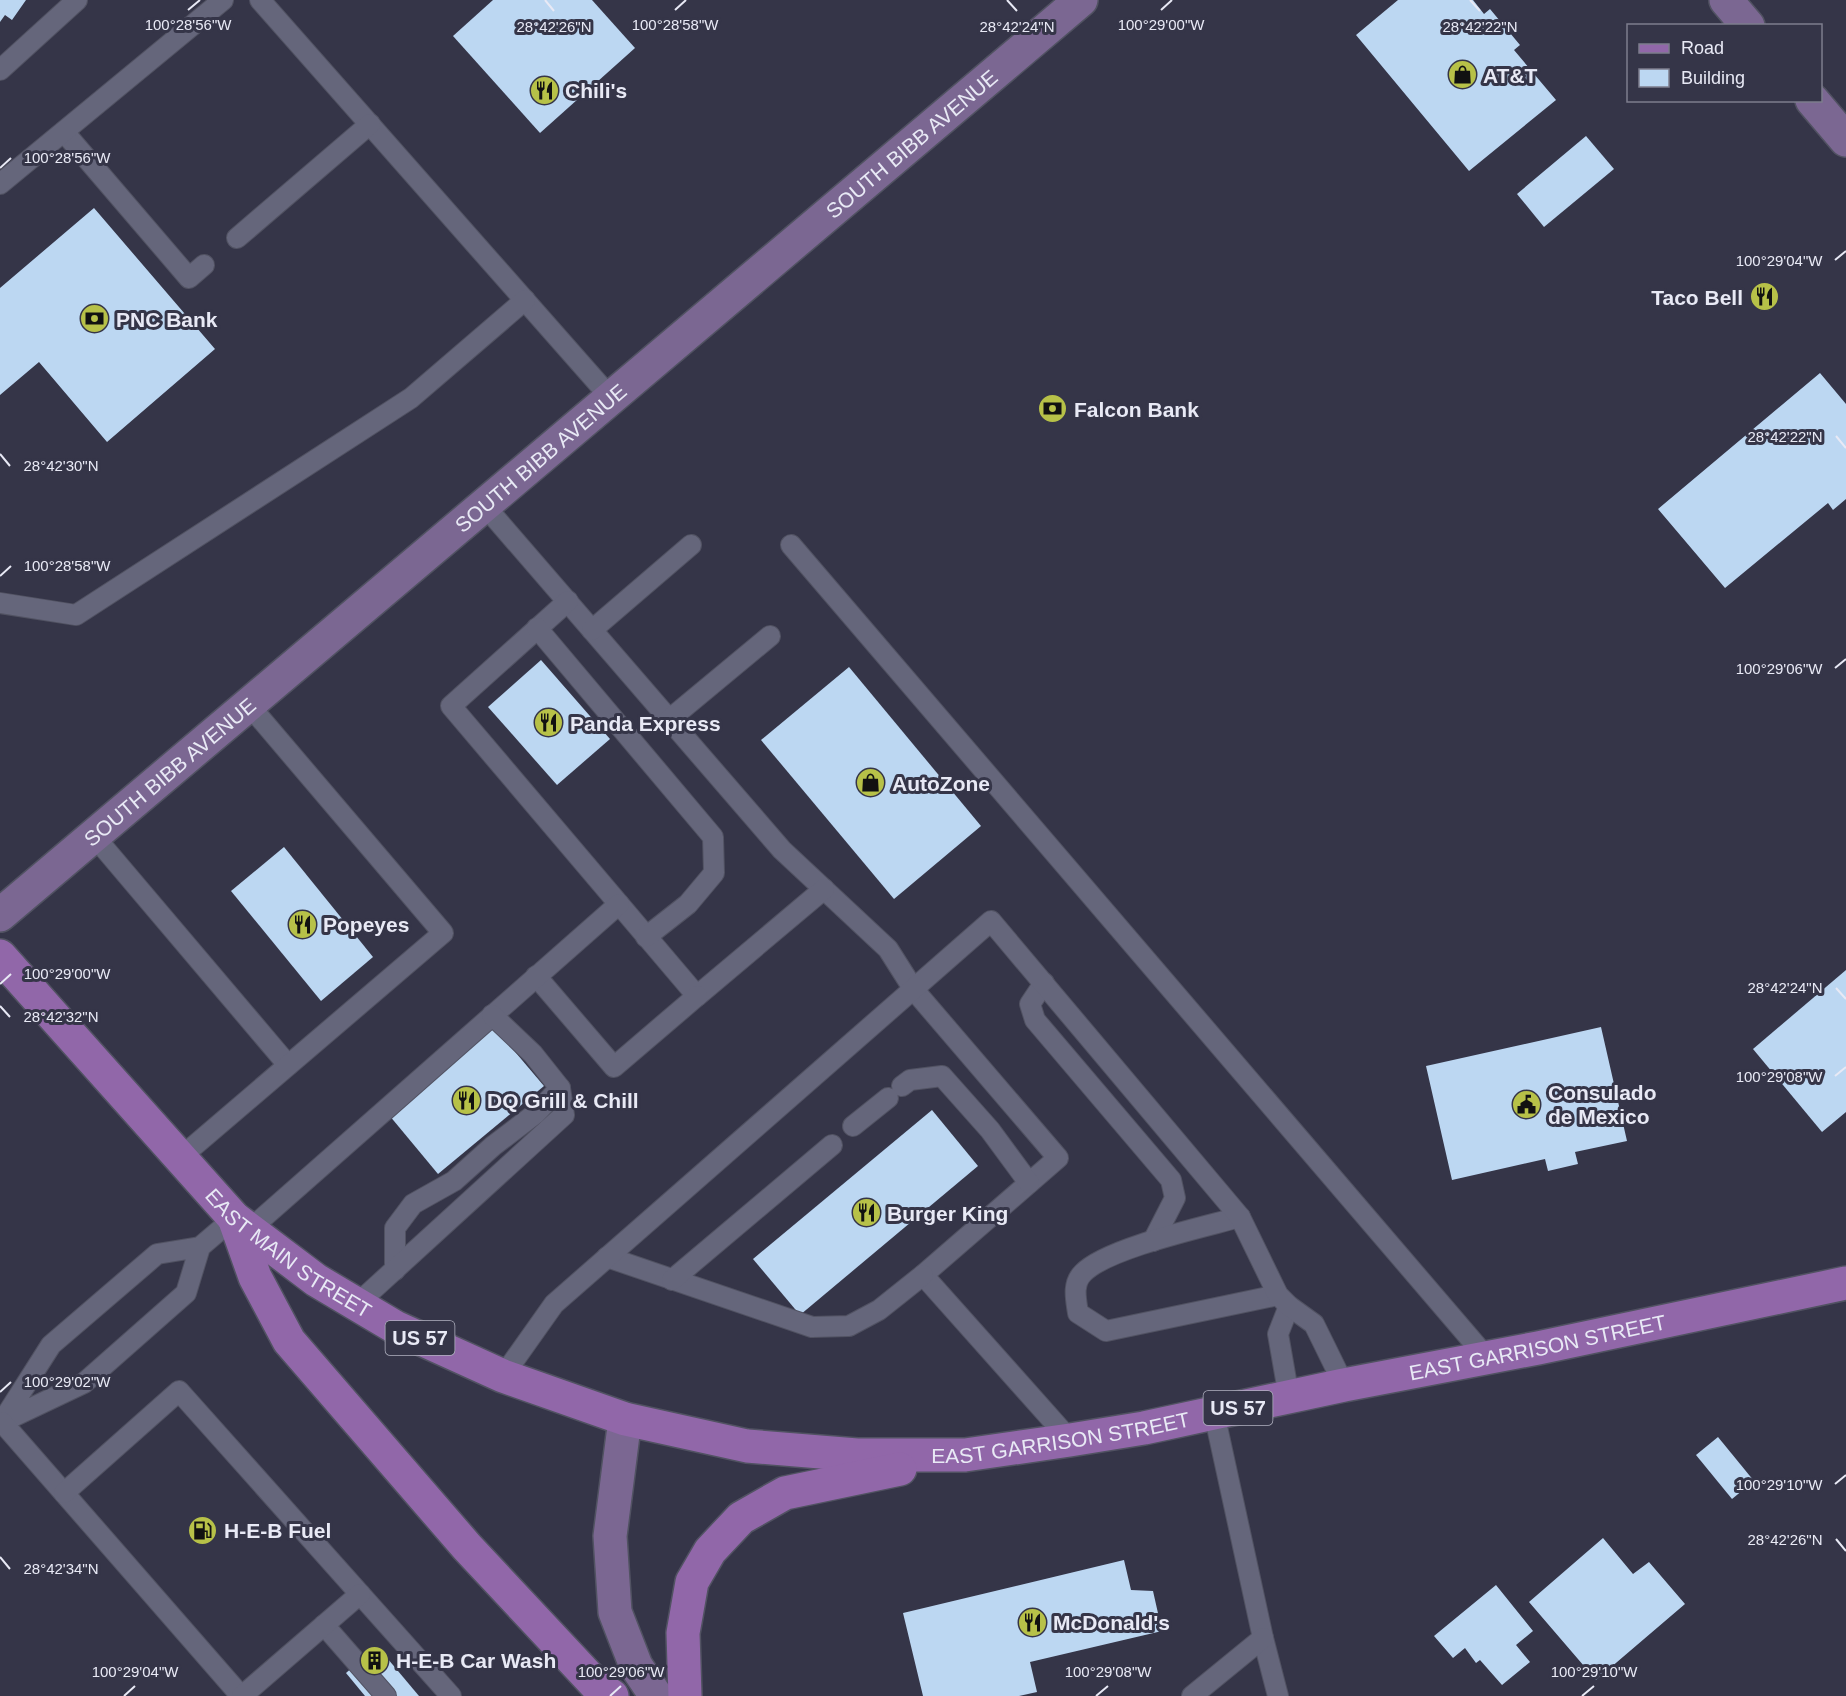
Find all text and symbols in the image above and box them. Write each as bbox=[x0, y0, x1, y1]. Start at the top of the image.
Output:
text: 100°28'56"W bbox=[145, 16, 232, 33]
text: 100°28'58"W bbox=[632, 16, 719, 33]
text: 100°29'00"W bbox=[1118, 16, 1205, 33]
text: 28°42'26"N bbox=[516, 18, 592, 35]
text: 28°42'24"N bbox=[979, 18, 1055, 35]
text: 28°42'22"N bbox=[1442, 18, 1518, 35]
legend bbox=[1627, 24, 1822, 102]
text: Road bbox=[1681, 38, 1724, 58]
shop icon: AT&T bbox=[1446, 59, 1478, 91]
place label: AT&T bbox=[1483, 64, 1538, 87]
street label: SOUTH BIBB AVENUE bbox=[821, 65, 1002, 222]
text: Building bbox=[1681, 68, 1745, 88]
restaurant icon: Chili's bbox=[528, 74, 560, 106]
place label: Chili's bbox=[565, 79, 627, 102]
text: 100°28'56"W bbox=[24, 149, 111, 166]
text: 100°29'04"W bbox=[1736, 252, 1823, 269]
restaurant icon: Taco Bell bbox=[1748, 281, 1780, 313]
place label: Taco Bell bbox=[1651, 286, 1743, 309]
bank icon: PNC Bank bbox=[79, 303, 111, 335]
place label: PNC Bank bbox=[116, 308, 218, 331]
street label: SOUTH BIBB AVENUE bbox=[450, 379, 631, 536]
bank icon: Falcon Bank bbox=[1037, 393, 1069, 425]
place label: Falcon Bank bbox=[1074, 398, 1199, 421]
text: 28°42'22"N bbox=[1747, 428, 1823, 445]
text: 28°42'30"N bbox=[23, 457, 99, 474]
text: 100°28'58"W bbox=[24, 557, 111, 574]
text: 100°29'06"W bbox=[1736, 660, 1823, 677]
street label: SOUTH BIBB AVENUE bbox=[79, 693, 260, 850]
restaurant icon: Panda Express bbox=[533, 707, 565, 739]
place label: Panda Express bbox=[570, 712, 721, 735]
shop icon: AutoZone bbox=[855, 767, 887, 799]
place label: AutoZone bbox=[892, 772, 990, 795]
restaurant icon: Popeyes bbox=[286, 908, 318, 940]
place label: Popeyes bbox=[323, 913, 409, 936]
text: 100°29'00"W bbox=[24, 965, 111, 982]
text: 28°42'24"N bbox=[1747, 979, 1823, 996]
text: 28°42'32"N bbox=[23, 1008, 99, 1025]
text: 100°29'08"W bbox=[1736, 1068, 1823, 1085]
place label: Consulado de Mexico bbox=[1548, 1081, 1657, 1128]
restaurant icon: DQ Grill & Chill bbox=[450, 1084, 482, 1116]
public building icon: Consulado de Mexico bbox=[1511, 1088, 1543, 1120]
place label: DQ Grill & Chill bbox=[487, 1089, 639, 1112]
street label: EAST MAIN STREET bbox=[201, 1183, 376, 1322]
restaurant icon: Burger King bbox=[850, 1197, 882, 1229]
place label: Burger King bbox=[887, 1202, 1008, 1225]
street label: EAST GARRISON STREET bbox=[1407, 1310, 1668, 1384]
road number: US 57 bbox=[386, 1321, 454, 1355]
text: 100°29'02"W bbox=[24, 1373, 111, 1390]
road number: US 57 bbox=[1204, 1391, 1272, 1425]
street label: EAST GARRISON STREET bbox=[931, 1407, 1192, 1467]
text: 100°29'10"W bbox=[1736, 1476, 1823, 1493]
fuel station icon: H-E-B Fuel bbox=[187, 1514, 219, 1546]
place label: H-E-B Fuel bbox=[224, 1519, 331, 1542]
text: 28°42'26"N bbox=[1747, 1531, 1823, 1548]
text: 28°42'34"N bbox=[23, 1560, 99, 1577]
restaurant icon: McDonald's bbox=[1016, 1606, 1048, 1638]
place label: McDonald's bbox=[1053, 1611, 1170, 1634]
building icon: H-E-B Car Wash bbox=[359, 1644, 391, 1676]
place label: H-E-B Car Wash bbox=[396, 1649, 556, 1672]
text: 100°29'04"W bbox=[92, 1663, 179, 1680]
text: 100°29'06"W bbox=[578, 1663, 665, 1680]
text: 100°29'08"W bbox=[1065, 1663, 1152, 1680]
text: 100°29'10"W bbox=[1551, 1663, 1638, 1680]

